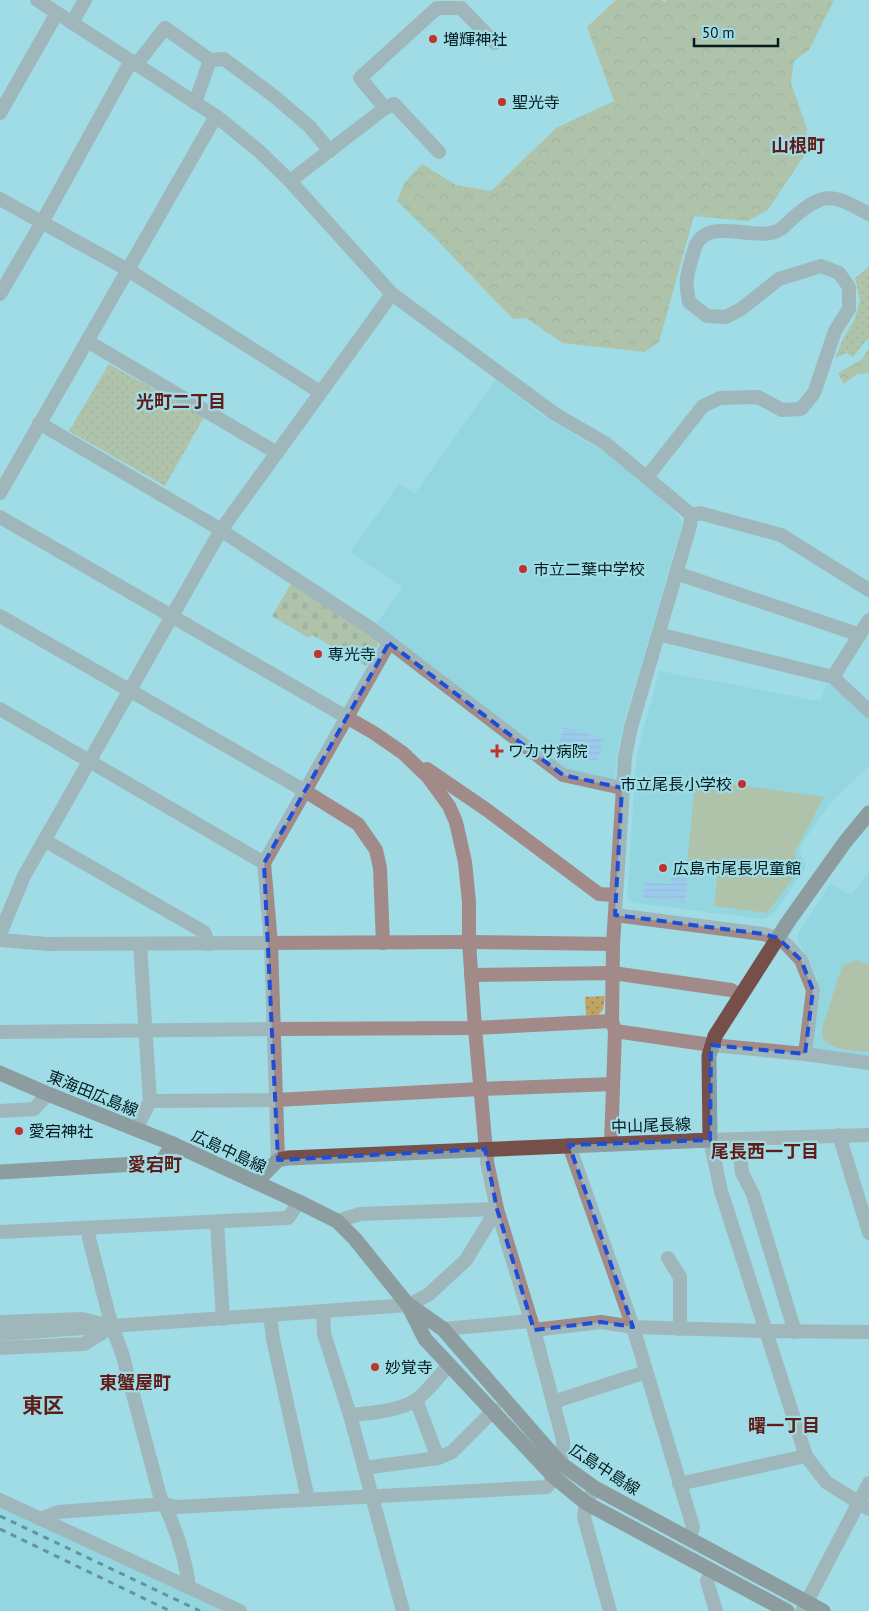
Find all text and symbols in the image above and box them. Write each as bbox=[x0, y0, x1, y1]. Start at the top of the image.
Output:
scale bar bbox=[694, 15, 778, 47]
text: 50 m bbox=[702, 23, 735, 42]
place label: 増輝神社 bbox=[443, 29, 507, 49]
marker: 増輝神社 bbox=[427, 33, 439, 45]
place label: 聖光寺 bbox=[512, 92, 560, 112]
marker: 聖光寺 bbox=[496, 96, 508, 108]
district label: 山根町 bbox=[771, 134, 825, 157]
district label: 光町二丁目 bbox=[136, 390, 226, 413]
place label: 市立二葉中学校 bbox=[533, 559, 645, 579]
marker: 市立二葉中学校 bbox=[517, 563, 529, 575]
place label: 専光寺 bbox=[328, 644, 376, 664]
marker: 専光寺 bbox=[312, 648, 324, 660]
place label: ワカサ病院 bbox=[508, 741, 588, 761]
marker: ワカサ病院 bbox=[490, 744, 504, 758]
place label: 市立尾長小学校 bbox=[620, 774, 732, 794]
marker: 市立尾長小学校 bbox=[736, 778, 748, 790]
place label: 広島市尾長児童館 bbox=[673, 858, 801, 878]
marker: 広島市尾長児童館 bbox=[657, 862, 669, 874]
street label: 東海田広島線 bbox=[45, 1066, 141, 1120]
street label: 中山尾長線 bbox=[611, 1114, 691, 1136]
place label: 愛宕神社 bbox=[29, 1121, 93, 1141]
marker: 愛宕神社 bbox=[13, 1125, 25, 1137]
street label: 広島中島線 bbox=[189, 1125, 269, 1177]
district label: 尾長西一丁目 bbox=[711, 1140, 819, 1163]
district label: 愛宕町 bbox=[128, 1153, 182, 1176]
place label: 妙覚寺 bbox=[385, 1357, 433, 1377]
marker: 妙覚寺 bbox=[369, 1361, 381, 1373]
district label: 東蟹屋町 bbox=[99, 1371, 171, 1394]
district label: 東区 bbox=[22, 1392, 64, 1419]
district label: 曙一丁目 bbox=[748, 1414, 820, 1437]
street label: 広島中島線 bbox=[566, 1439, 644, 1499]

